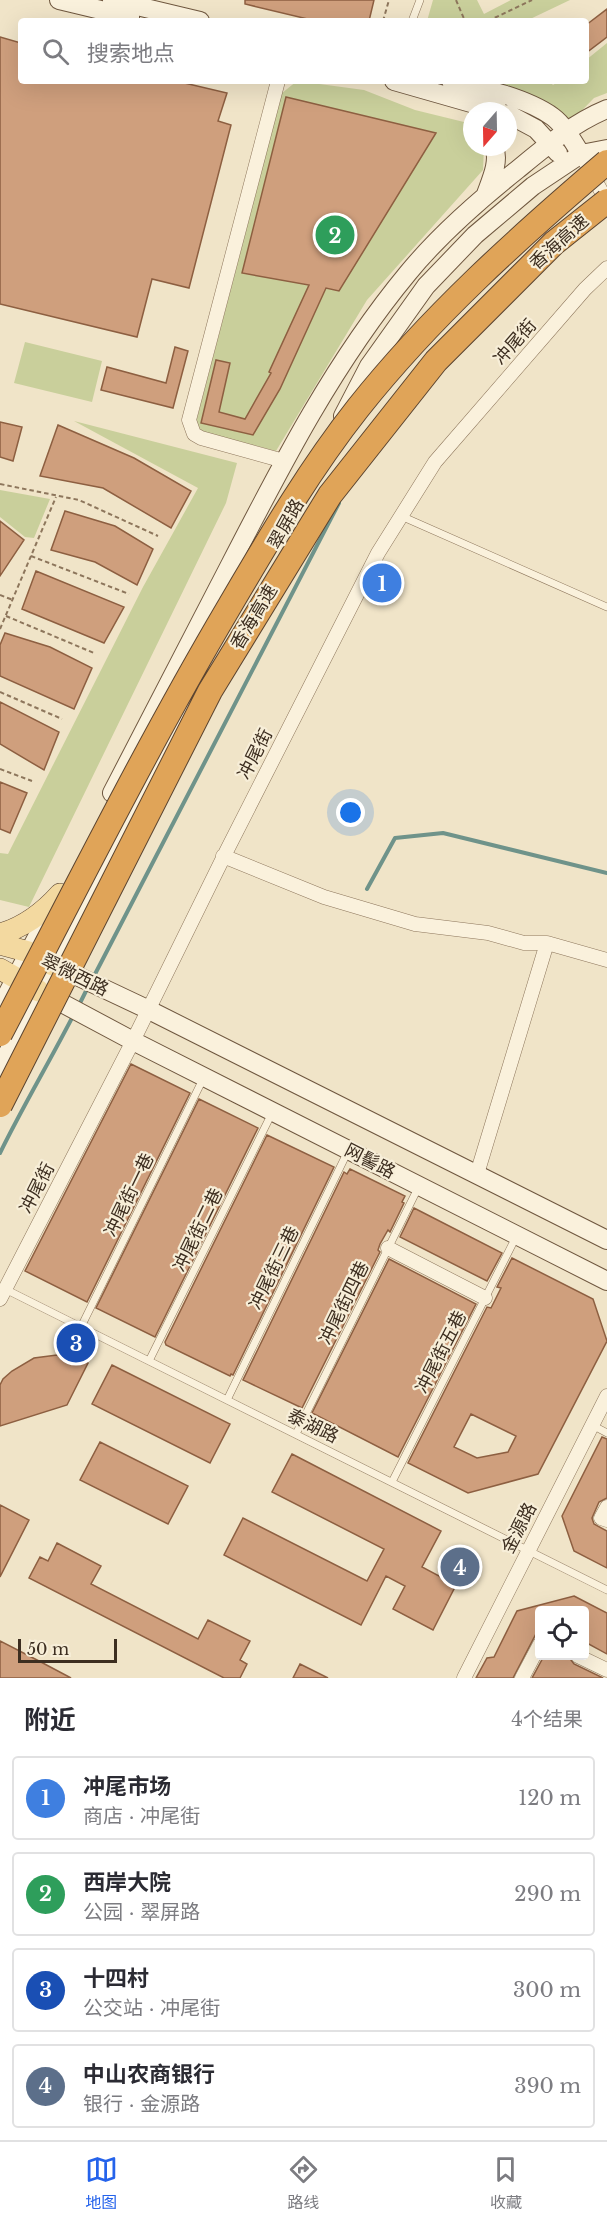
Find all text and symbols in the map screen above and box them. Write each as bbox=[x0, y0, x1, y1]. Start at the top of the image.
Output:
search box bbox=[18, 18, 589, 84]
icon: search bbox=[39, 35, 72, 68]
text: 搜索地点 bbox=[87, 40, 175, 67]
north arrow bbox=[463, 102, 517, 156]
street label: 香海高速 bbox=[525, 210, 593, 274]
pin: 2 bbox=[316, 212, 354, 258]
street label: 冲尾街 bbox=[489, 314, 541, 370]
street label: 翠屏路 bbox=[263, 495, 309, 553]
pin: 1 bbox=[362, 560, 401, 606]
street label: 香海高速 bbox=[226, 580, 282, 654]
street label: 冲尾街 bbox=[233, 725, 277, 783]
your location bbox=[336, 798, 365, 827]
street label: 翠微西路 bbox=[38, 949, 112, 1001]
street label: 网髻路 bbox=[341, 1139, 399, 1183]
street label: 冲尾街一巷 bbox=[99, 1150, 159, 1240]
street label: 冲尾街 bbox=[15, 1159, 59, 1217]
street label: 冲尾街二巷 bbox=[168, 1185, 228, 1275]
street label: 冲尾街三巷 bbox=[244, 1223, 304, 1313]
street label: 冲尾街四巷 bbox=[314, 1258, 374, 1348]
street label: 冲尾街五巷 bbox=[411, 1307, 471, 1397]
pin: 3 bbox=[56, 1320, 96, 1366]
street label: 泰湖路 bbox=[284, 1404, 342, 1448]
street label: 金源路 bbox=[497, 1499, 541, 1557]
pin: 4 bbox=[440, 1544, 480, 1590]
map controls bbox=[535, 1606, 589, 1660]
button: locate bbox=[535, 1606, 589, 1660]
scale bar bbox=[18, 1636, 117, 1664]
text: 50 m bbox=[27, 1639, 69, 1659]
text: 附近 bbox=[24, 1704, 76, 1736]
text: 4个结果 bbox=[511, 1707, 583, 1731]
text: 冲尾市场 bbox=[83, 1773, 171, 1800]
text: 1 bbox=[41, 1786, 50, 1810]
text: 120 m bbox=[518, 1786, 581, 1810]
text: 商店 · 冲尾街 bbox=[83, 1804, 200, 1828]
text: 西岸大院 bbox=[83, 1869, 171, 1896]
text: 2 bbox=[39, 1882, 52, 1906]
text: 290 m bbox=[514, 1882, 581, 1906]
text: 公园 · 翠屏路 bbox=[83, 1900, 200, 1924]
text: 十四村 bbox=[83, 1965, 149, 1992]
text: 3 bbox=[39, 1978, 52, 2002]
text: 300 m bbox=[513, 1978, 581, 2002]
text: 公交站 · 冲尾街 bbox=[83, 1996, 220, 2020]
text: 中山农商银行 bbox=[83, 2061, 215, 2088]
text: 4 bbox=[39, 2074, 52, 2098]
text: 390 m bbox=[514, 2074, 581, 2098]
text: 银行 · 金源路 bbox=[83, 2092, 200, 2116]
tab: 地图 bbox=[85, 2153, 118, 2213]
tab: 路线 bbox=[287, 2153, 320, 2213]
tab: 收藏 bbox=[489, 2153, 522, 2213]

